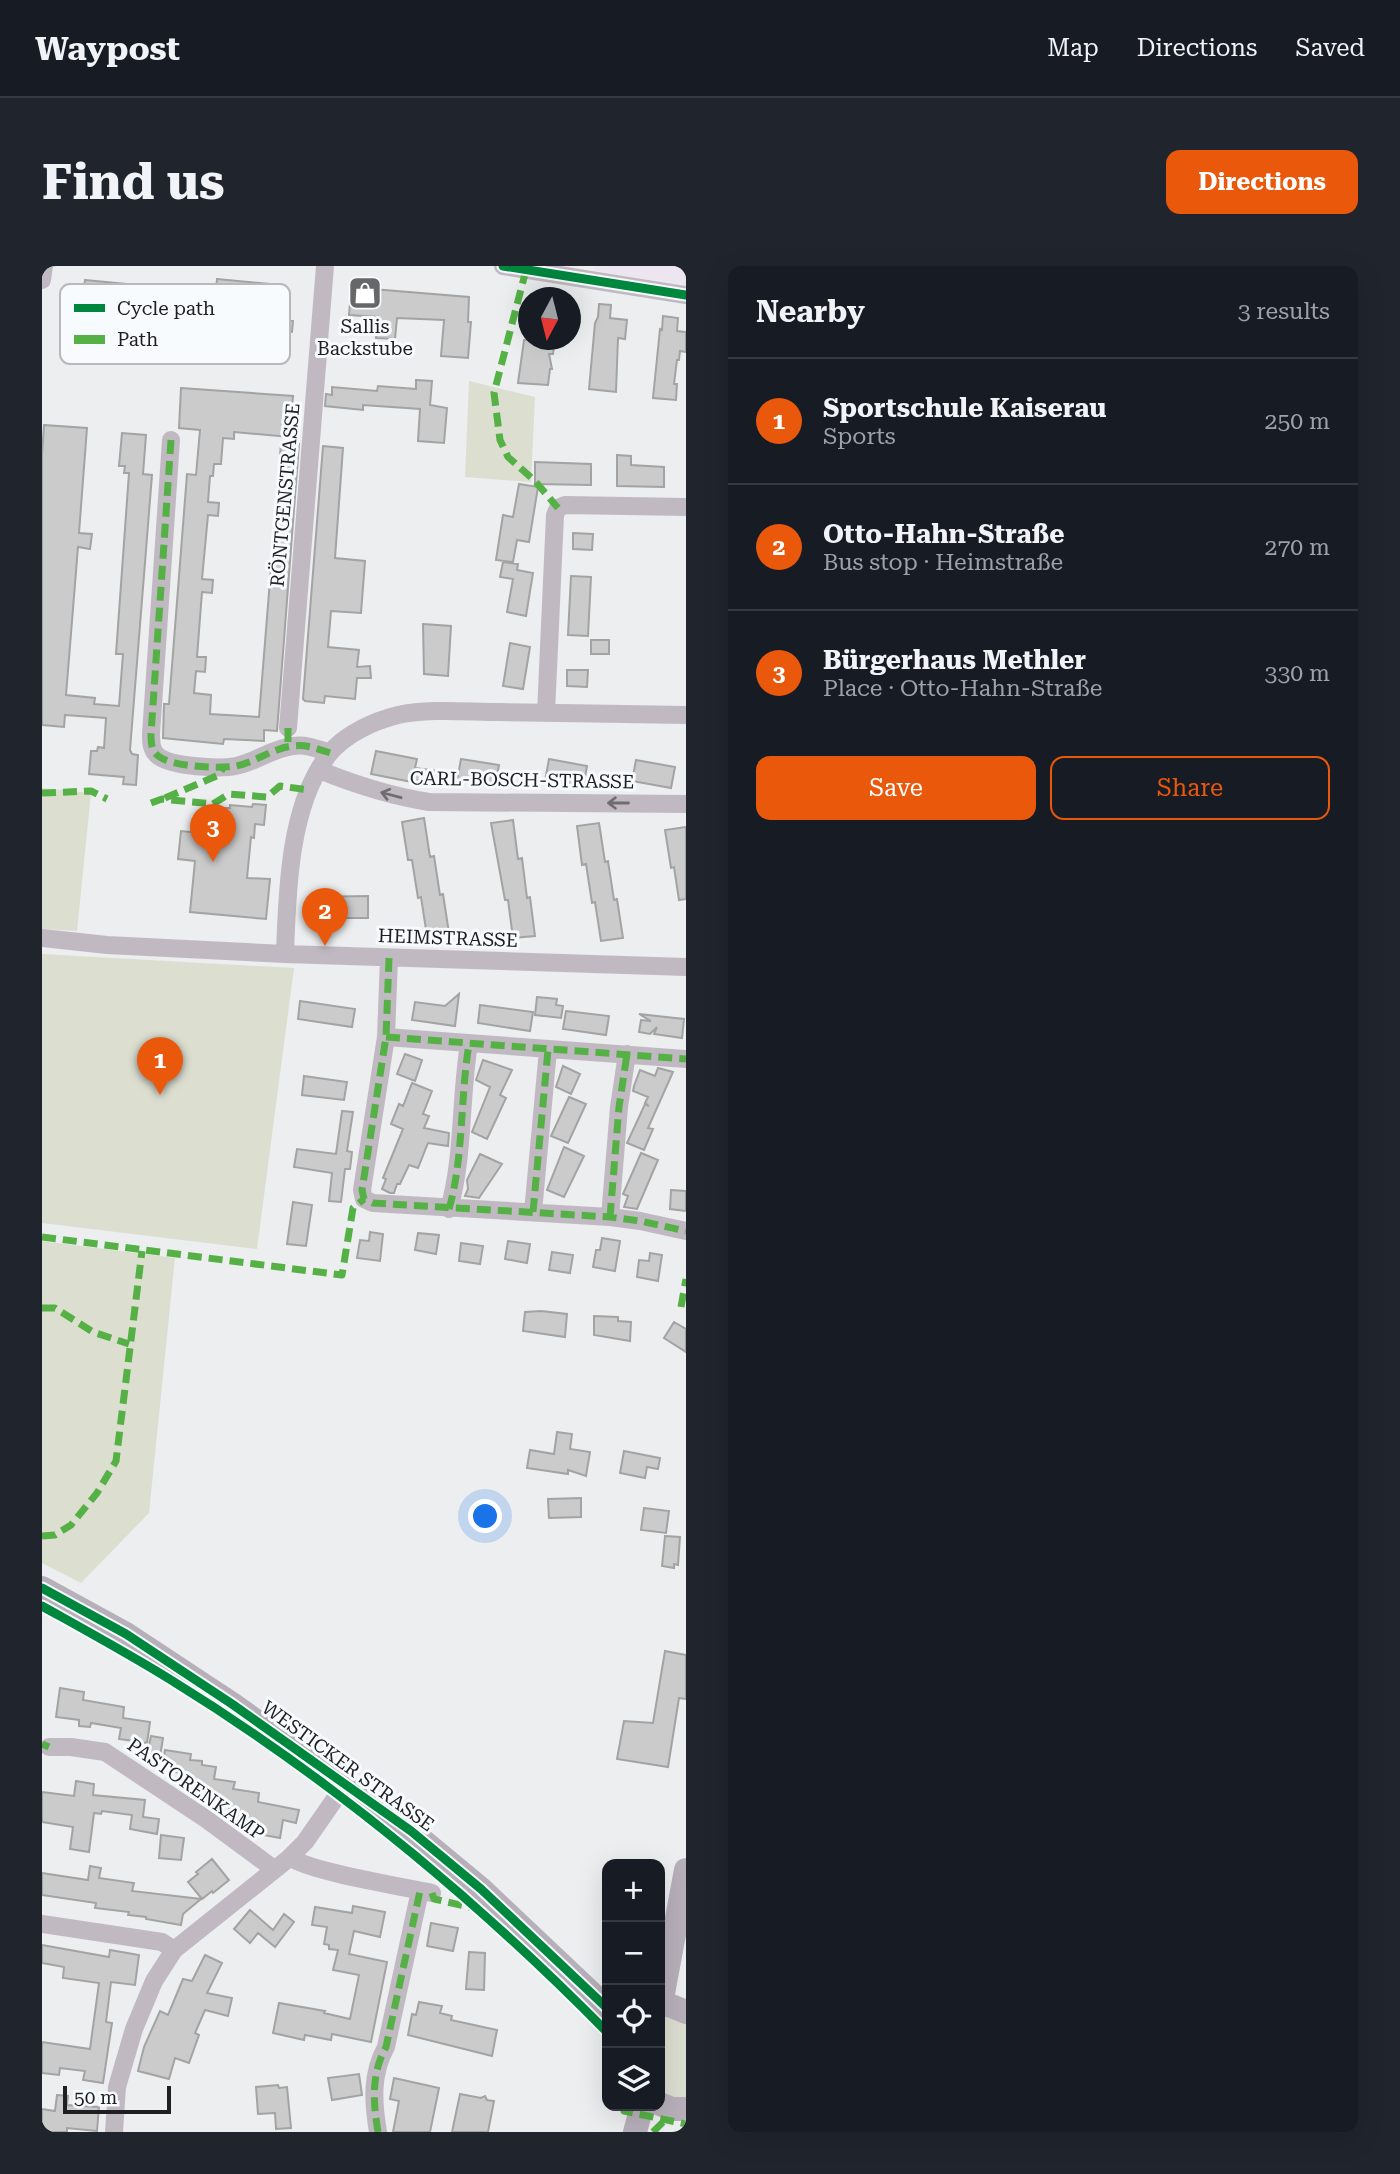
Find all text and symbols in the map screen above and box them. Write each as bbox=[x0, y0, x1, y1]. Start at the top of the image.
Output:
text: Waypost bbox=[35, 29, 180, 68]
text: Map bbox=[1047, 34, 1099, 62]
text: Directions bbox=[1137, 34, 1257, 62]
text: Saved bbox=[1295, 34, 1365, 62]
button: Directions bbox=[1166, 150, 1358, 214]
text: Find us bbox=[42, 154, 225, 211]
shop icon: Sallis Backstube bbox=[346, 274, 384, 312]
legend bbox=[60, 284, 290, 364]
north arrow bbox=[518, 287, 581, 350]
text: Nearby bbox=[756, 294, 865, 329]
text: Cycle path bbox=[117, 297, 215, 320]
text: 3 results bbox=[1238, 298, 1330, 325]
place label: Sallis Backstube bbox=[317, 315, 413, 360]
text: Path bbox=[117, 328, 158, 351]
text: Sportschule Kaiserau bbox=[823, 393, 1106, 423]
street label: RÖNTGENSTRASSE bbox=[265, 402, 305, 588]
text: 1 bbox=[773, 408, 785, 435]
text: 250 m bbox=[1265, 408, 1330, 435]
text: Sports bbox=[823, 423, 896, 450]
text: Otto-Hahn-Straße bbox=[823, 519, 1064, 549]
text: 2 bbox=[773, 534, 785, 561]
text: 270 m bbox=[1265, 534, 1330, 561]
text: Bus stop · Heimstraße bbox=[823, 549, 1063, 576]
text: Bürgerhaus Methler bbox=[823, 645, 1086, 675]
text: 3 bbox=[773, 660, 785, 687]
text: 330 m bbox=[1265, 660, 1330, 687]
text: Place · Otto-Hahn-Straße bbox=[823, 675, 1102, 702]
button: Save bbox=[756, 756, 1036, 820]
button: Share bbox=[1050, 756, 1330, 820]
street label: CARL-BOSCH-STRASSE bbox=[410, 767, 634, 793]
one-way arrow bbox=[380, 788, 403, 801]
one-way arrow bbox=[607, 796, 630, 810]
pin: 3 bbox=[190, 804, 236, 862]
pin: 2 bbox=[302, 888, 348, 946]
street label: HEIMSTRASSE bbox=[378, 924, 518, 952]
pin: 1 bbox=[137, 1037, 183, 1095]
your location bbox=[468, 1499, 502, 1533]
street label: WESTICKER STRASSE bbox=[257, 1696, 439, 1836]
street label: PASTORENKAMP bbox=[123, 1733, 269, 1845]
map controls bbox=[602, 1859, 665, 2111]
button: + bbox=[602, 1859, 665, 1922]
button: − bbox=[602, 1922, 665, 1985]
button: locate bbox=[602, 1985, 665, 2048]
button: layers bbox=[602, 2048, 665, 2111]
scale bar bbox=[63, 2083, 172, 2115]
text: 50 m bbox=[74, 2086, 117, 2109]

